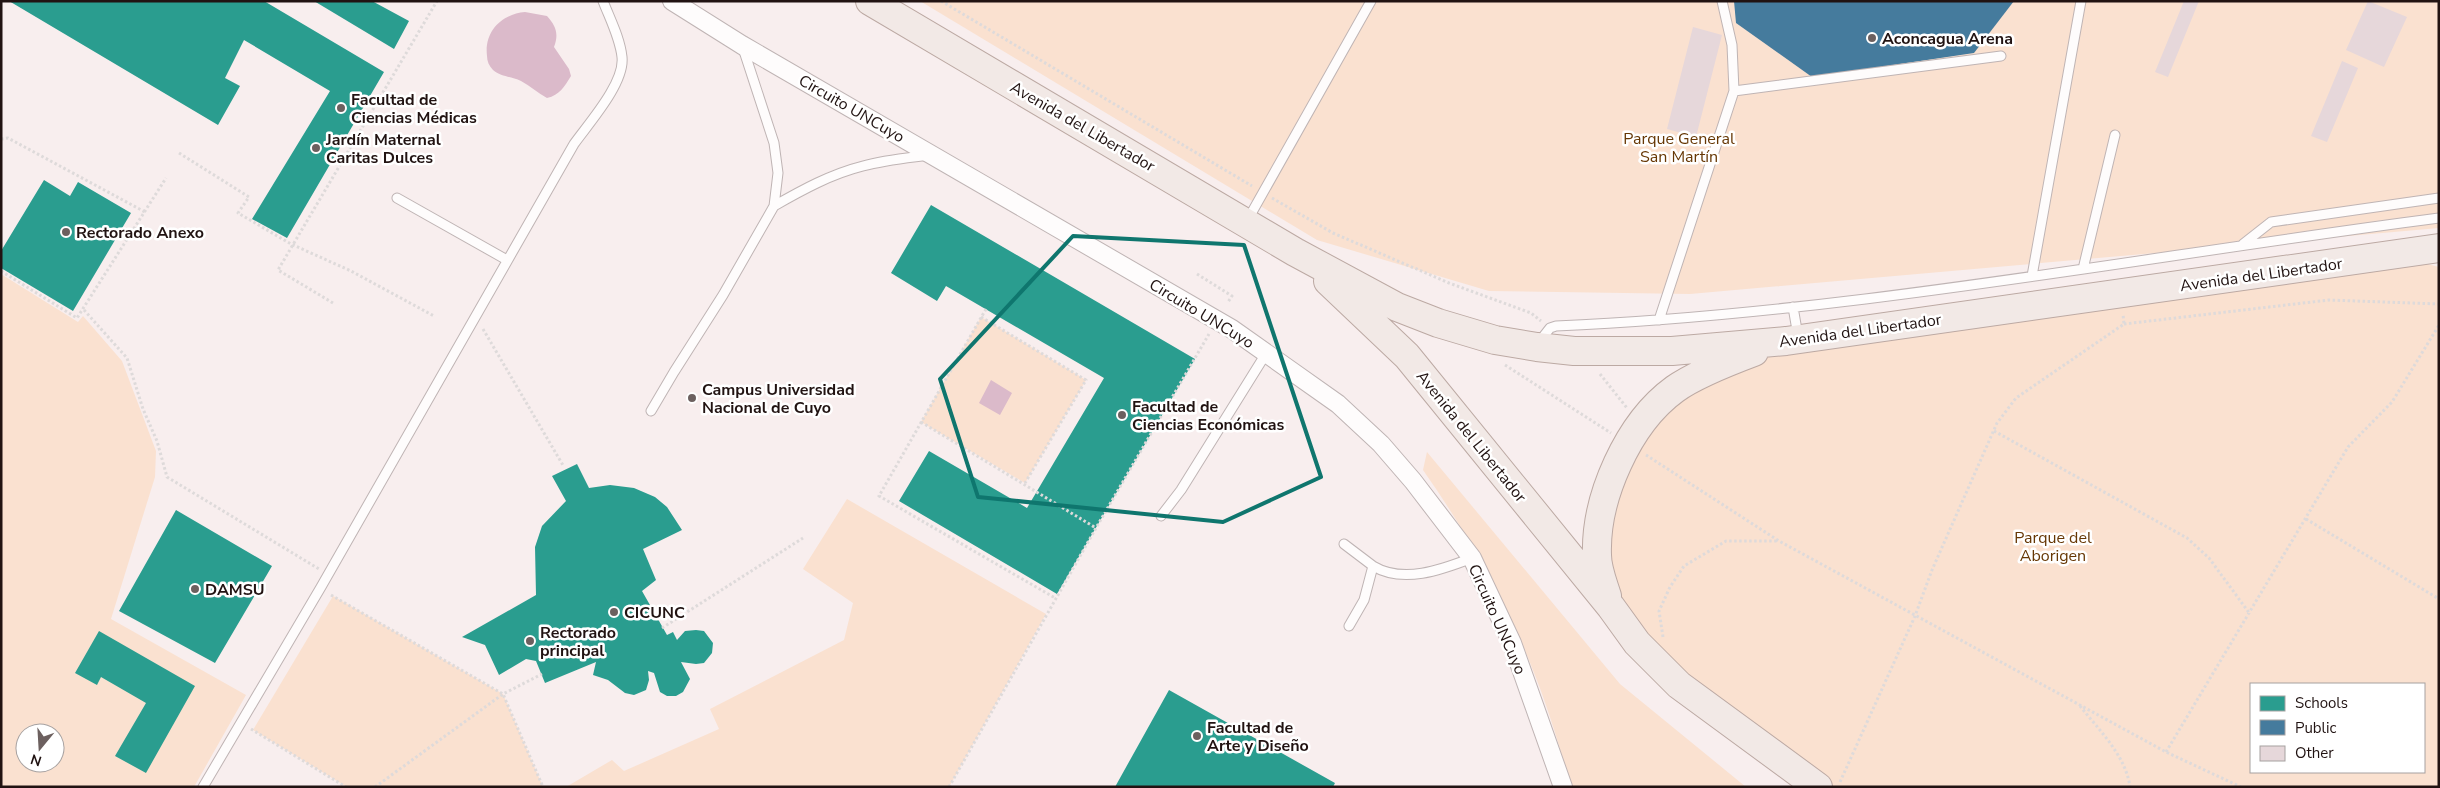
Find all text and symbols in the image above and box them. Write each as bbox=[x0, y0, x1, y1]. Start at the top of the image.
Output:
place label: Aconcagua Arena bbox=[1882, 28, 2013, 50]
marker: Aconcagua Arena bbox=[1866, 32, 1878, 44]
street label: Circuito UNCuyo bbox=[795, 70, 909, 148]
street label: Avenida del Libertador bbox=[1006, 76, 1159, 177]
place label: Facultad de Ciencias Médicas bbox=[351, 89, 477, 129]
marker: Facultad de Ciencias Médicas bbox=[335, 102, 347, 114]
park label: Parque General San Martín bbox=[1623, 128, 1735, 168]
place label: Jardín Maternal Caritas Dulces bbox=[325, 129, 441, 169]
marker: Jardín Maternal Caritas Dulces bbox=[310, 142, 322, 154]
place label: Rectorado Anexo bbox=[76, 222, 204, 244]
marker: Rectorado Anexo bbox=[60, 226, 72, 238]
street label: Avenida del Libertador bbox=[2179, 253, 2344, 297]
street label: Circuito UNCuyo bbox=[1145, 274, 1258, 354]
street label: Avenida del Libertador bbox=[1778, 309, 1943, 353]
street label: Avenida del Libertador bbox=[1411, 366, 1531, 507]
place label: Campus Universidad Nacional de Cuyo bbox=[702, 379, 855, 419]
marker: Campus Universidad Nacional de Cuyo bbox=[686, 392, 698, 404]
place label: Facultad de Ciencias Económicas bbox=[1132, 396, 1285, 436]
marker: Facultad de Ciencias Económicas bbox=[1116, 409, 1128, 421]
park label: Parque del Aborigen bbox=[2014, 527, 2092, 567]
street label: Circuito UNCuyo bbox=[1463, 561, 1531, 678]
place label: DAMSU bbox=[205, 579, 265, 601]
marker: DAMSU bbox=[189, 583, 201, 595]
place label: CICUNC bbox=[624, 602, 685, 624]
marker: CICUNC bbox=[608, 606, 620, 618]
place label: Rectorado principal bbox=[540, 622, 616, 662]
marker: Rectorado principal bbox=[524, 635, 536, 647]
legend bbox=[2250, 683, 2425, 773]
text: Schools bbox=[2295, 693, 2348, 713]
place label: Facultad de Arte y Diseño bbox=[1207, 717, 1309, 757]
text: Public bbox=[2295, 718, 2336, 738]
north arrow bbox=[15, 723, 65, 773]
marker: Facultad de Arte y Diseño bbox=[1191, 730, 1203, 742]
text: Other bbox=[2295, 743, 2334, 763]
text: N bbox=[28, 749, 44, 771]

